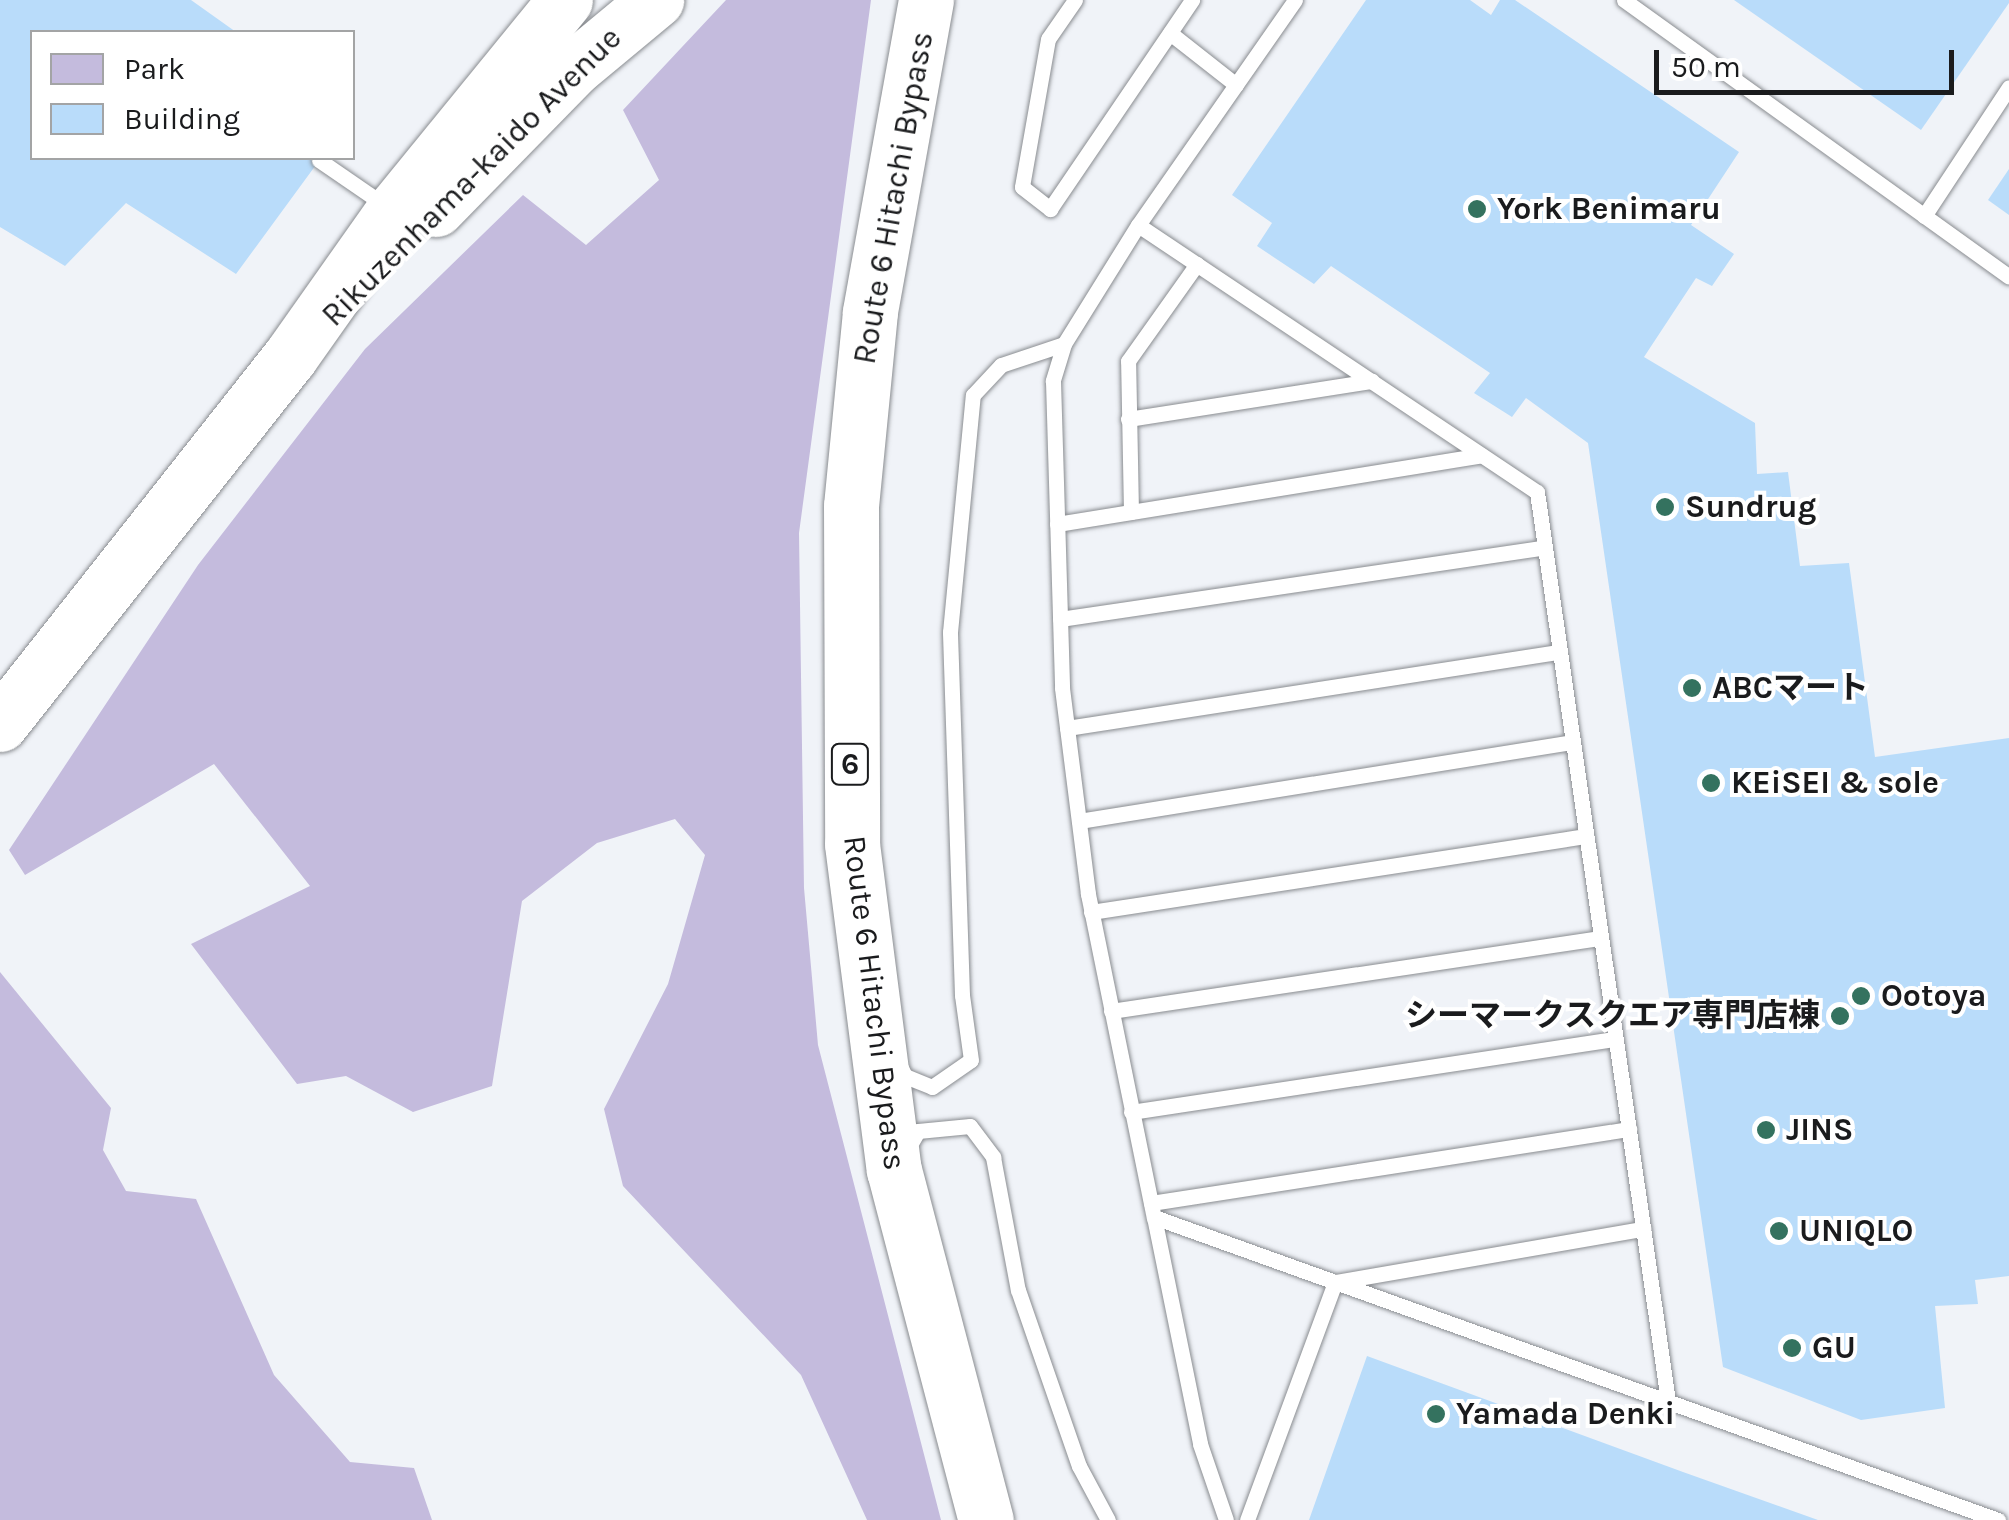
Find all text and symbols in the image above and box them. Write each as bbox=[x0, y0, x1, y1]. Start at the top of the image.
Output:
street label: Rikuzenhama-kaido Avenue bbox=[314, 19, 630, 335]
street label: Route 6 Hitachi Bypass bbox=[846, 29, 942, 367]
legend bbox=[30, 30, 355, 160]
scale bar bbox=[1659, 30, 1959, 92]
text: 50 m bbox=[1671, 49, 1741, 85]
text: Park bbox=[124, 51, 185, 87]
text: Building bbox=[124, 101, 240, 137]
place label: York Benimaru bbox=[1497, 190, 1721, 228]
marker: York Benimaru bbox=[1466, 198, 1488, 220]
place label: Sundrug bbox=[1685, 488, 1816, 526]
marker: Sundrug bbox=[1654, 496, 1676, 518]
place label: ABCマート bbox=[1712, 669, 1869, 707]
marker: ABCマート bbox=[1681, 677, 1703, 699]
road number: 6 bbox=[830, 739, 870, 789]
place label: KEiSEI & sole bbox=[1731, 764, 1939, 802]
marker: KEiSEI & sole bbox=[1700, 772, 1722, 794]
street label: Route 6 Hitachi Bypass bbox=[834, 834, 914, 1172]
place label: Ootoya bbox=[1881, 977, 1987, 1015]
marker: Ootoya bbox=[1850, 985, 1872, 1007]
place label: シーマークスクエア専門店棟 bbox=[1404, 997, 1820, 1035]
marker: シーマークスクエア専門店棟 bbox=[1829, 1005, 1851, 1027]
place label: JINS bbox=[1786, 1111, 1853, 1149]
marker: JINS bbox=[1755, 1119, 1777, 1141]
place label: UNIQLO bbox=[1799, 1212, 1913, 1250]
marker: UNIQLO bbox=[1768, 1220, 1790, 1242]
place label: GU bbox=[1812, 1329, 1856, 1367]
marker: GU bbox=[1781, 1337, 1803, 1359]
place label: Yamada Denki bbox=[1456, 1395, 1675, 1433]
marker: Yamada Denki bbox=[1425, 1403, 1447, 1425]

